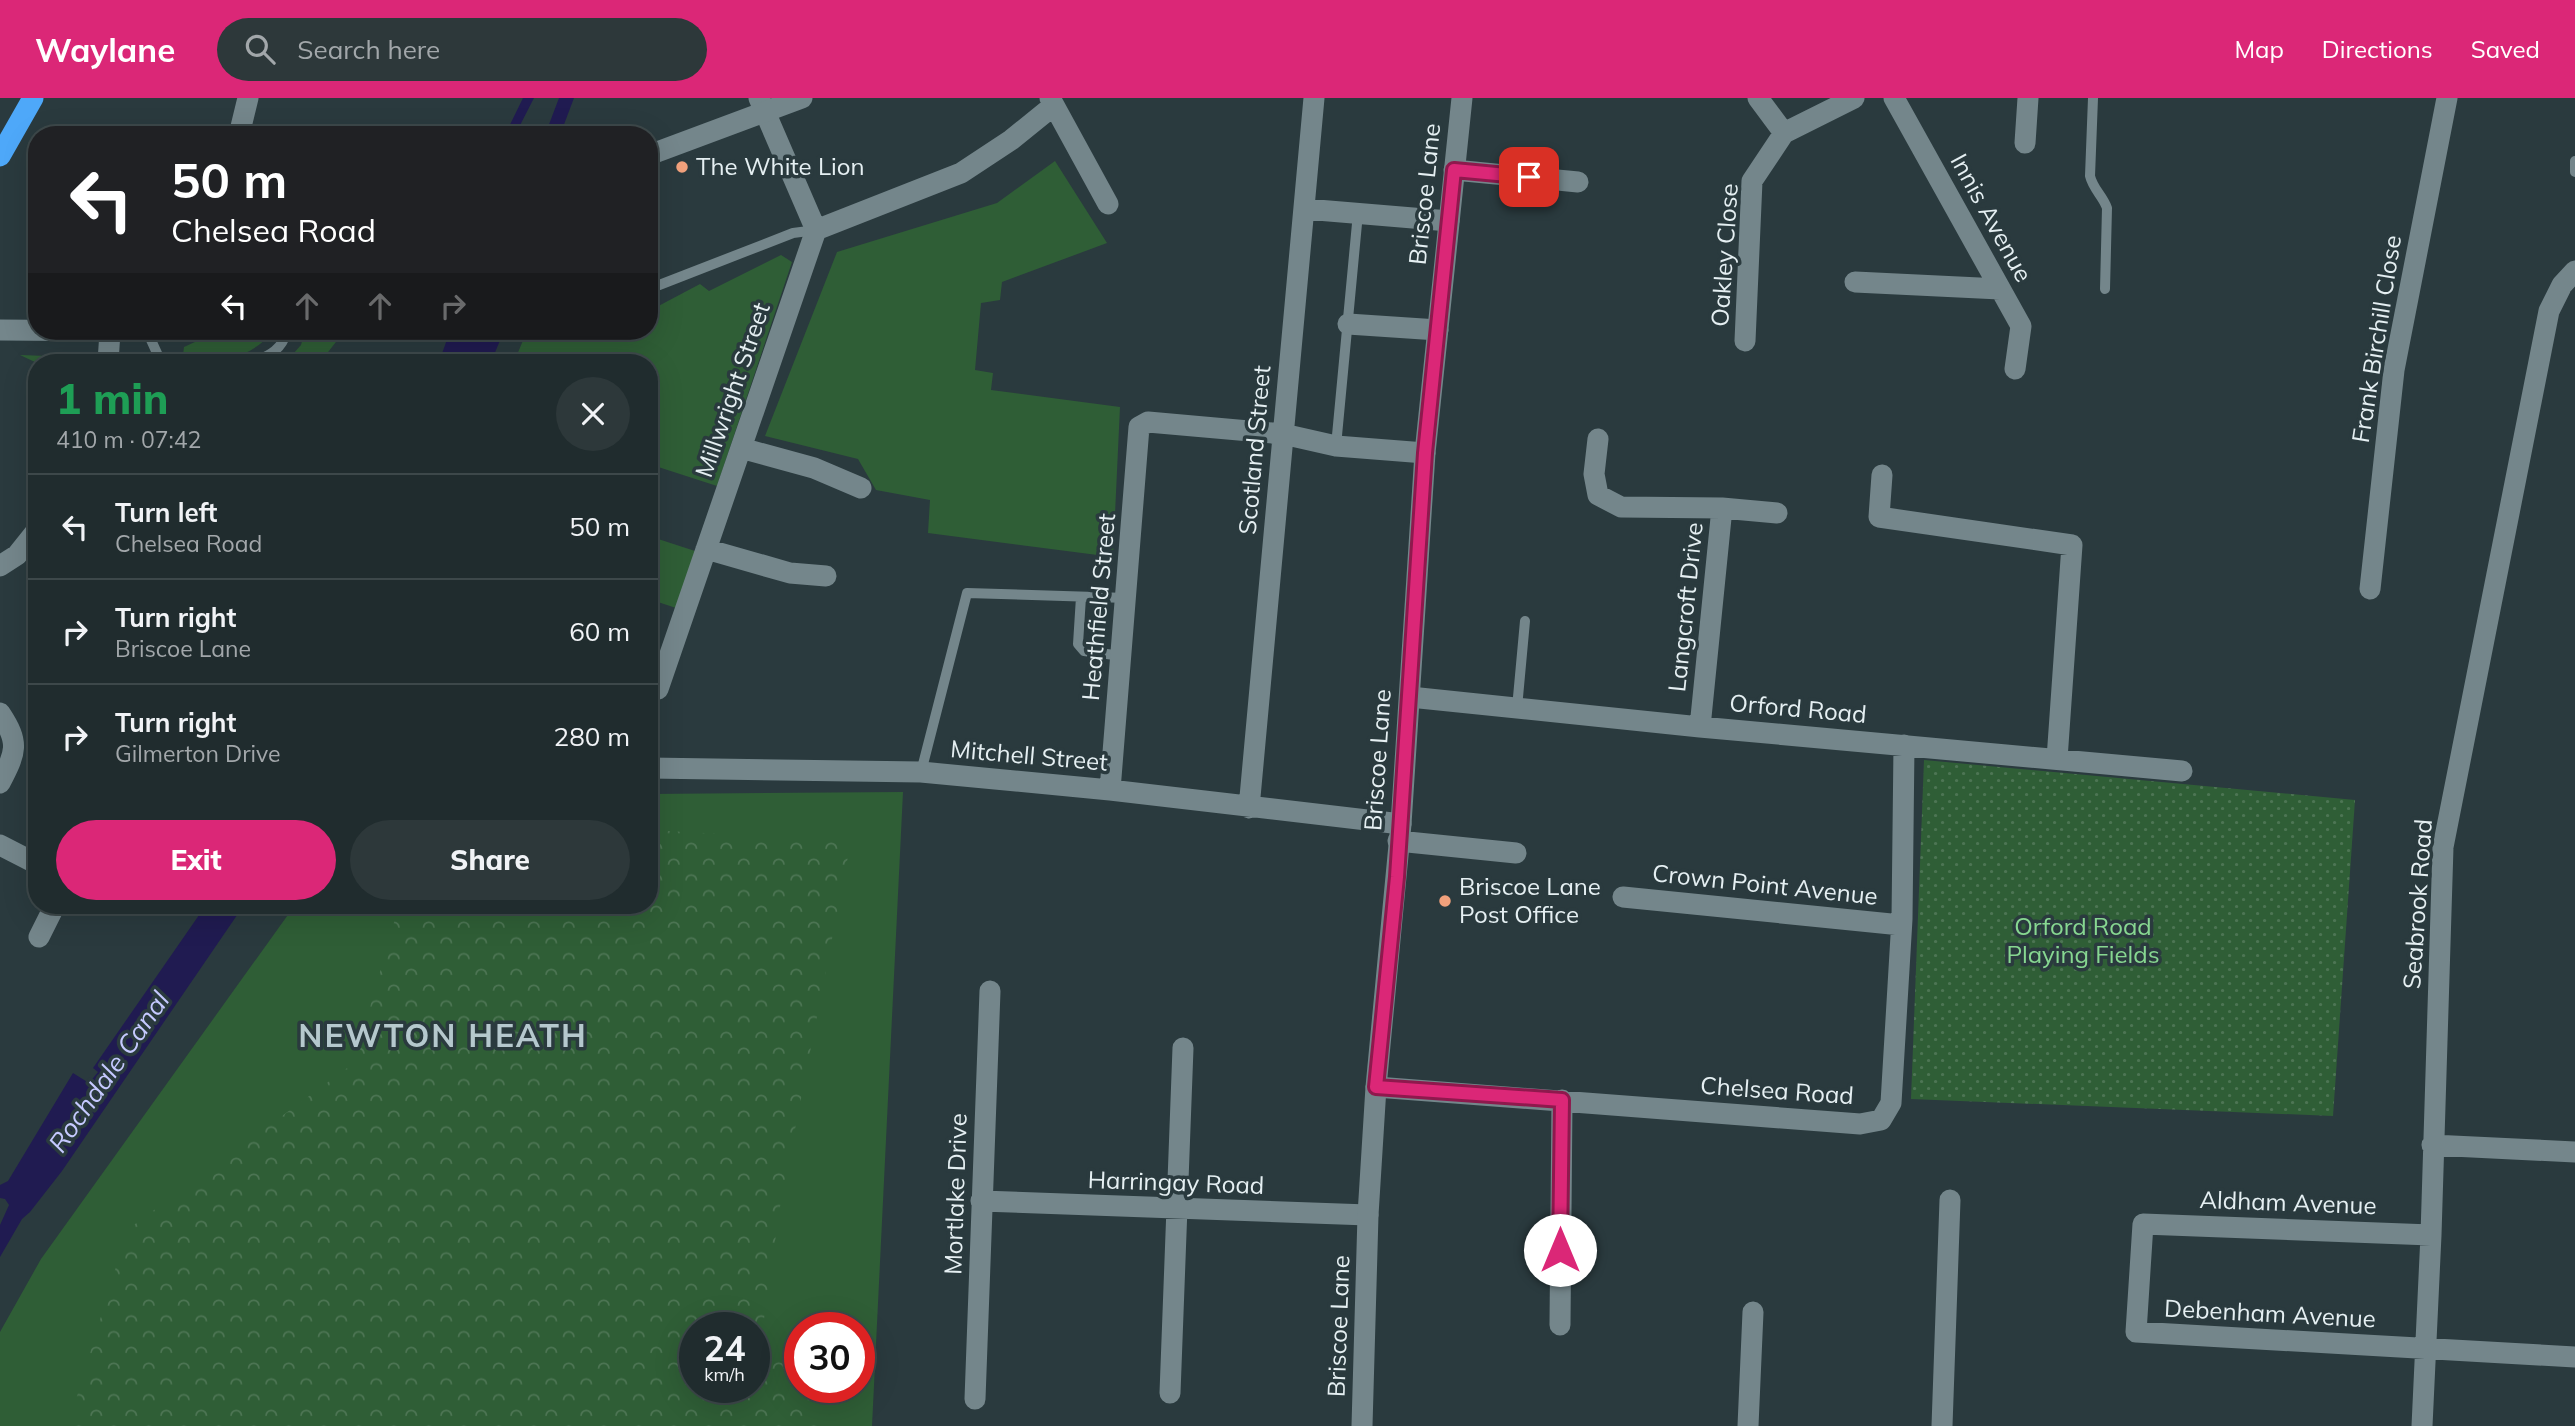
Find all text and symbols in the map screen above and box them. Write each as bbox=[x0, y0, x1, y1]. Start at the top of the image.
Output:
search box bbox=[217, 18, 707, 81]
text: Waylane bbox=[35, 29, 175, 70]
icon: search bbox=[241, 30, 279, 68]
text: Search here bbox=[297, 33, 440, 66]
text: Map bbox=[2234, 34, 2284, 64]
text: Directions bbox=[2322, 34, 2433, 64]
text: Saved bbox=[2471, 34, 2540, 64]
street label: Briscoe Lane bbox=[1402, 122, 1446, 266]
pin bbox=[1499, 147, 1559, 207]
street label: Innis Avenue bbox=[1944, 148, 2039, 287]
text: 50 m bbox=[171, 149, 287, 210]
place label: The White Lion bbox=[696, 151, 865, 181]
icon: left bbox=[56, 154, 147, 245]
icon: arrive bbox=[1510, 158, 1548, 196]
marker: The White Lion bbox=[674, 159, 690, 175]
street label: Oakley Close bbox=[1704, 182, 1744, 328]
text: Chelsea Road bbox=[171, 210, 376, 250]
street label: Frank Birchill Close bbox=[2345, 233, 2407, 445]
icon: left bbox=[215, 287, 253, 325]
icon: ahead bbox=[288, 287, 326, 325]
icon: ahead bbox=[361, 287, 399, 325]
icon: right bbox=[434, 287, 472, 325]
street label: Millwright Street bbox=[688, 298, 776, 481]
street label: Scotland Street bbox=[1232, 364, 1276, 536]
text: 1 min bbox=[56, 372, 169, 425]
button: close bbox=[556, 377, 630, 451]
text: 410 m · 07:42 bbox=[56, 425, 201, 454]
text: Turn left bbox=[115, 496, 217, 529]
icon: left bbox=[56, 508, 94, 546]
text: 50 m bbox=[569, 510, 630, 543]
street label: Heathfield Street bbox=[1075, 512, 1121, 702]
street label: Langcroft Drive bbox=[1661, 521, 1709, 693]
text: Chelsea Road bbox=[115, 529, 262, 558]
text: Turn right bbox=[115, 601, 236, 634]
icon: right bbox=[56, 613, 94, 651]
text: 60 m bbox=[569, 615, 630, 648]
text: Briscoe Lane bbox=[115, 634, 251, 663]
street label: Orford Road bbox=[1728, 687, 1868, 729]
street label: Briscoe Lane bbox=[1357, 688, 1397, 832]
text: Turn right bbox=[115, 706, 236, 739]
icon: right bbox=[56, 718, 94, 756]
text: 280 m bbox=[554, 720, 630, 753]
street label: Mitchell Street bbox=[949, 733, 1109, 777]
text: Gilmerton Drive bbox=[115, 739, 281, 768]
street label: Seabrook Road bbox=[2396, 818, 2438, 990]
button: Exit bbox=[56, 820, 336, 900]
button: Share bbox=[350, 820, 630, 900]
street label: Crown Point Avenue bbox=[1651, 857, 1879, 911]
place label: Briscoe Lane Post Office bbox=[1459, 871, 1601, 929]
marker: Briscoe Lane Post Office bbox=[1437, 893, 1453, 909]
park label: Orford Road Playing Fields bbox=[2006, 911, 2160, 969]
water label: Rochdale Canal bbox=[41, 984, 177, 1159]
district label: NEWTON HEATH bbox=[298, 1015, 588, 1055]
street label: Chelsea Road bbox=[1699, 1070, 1855, 1110]
street label: Mortlake Drive bbox=[937, 1113, 973, 1275]
street label: Harringay Road bbox=[1087, 1164, 1265, 1200]
street label: Aldham Avenue bbox=[2199, 1184, 2377, 1220]
position arrow bbox=[1523, 1213, 1597, 1287]
street label: Briscoe Lane bbox=[1321, 1255, 1355, 1397]
street label: Debenham Avenue bbox=[2163, 1292, 2377, 1334]
speed limit sign: 30 bbox=[784, 1312, 875, 1403]
text: 24 bbox=[703, 1326, 746, 1370]
text: km/h bbox=[704, 1363, 745, 1386]

